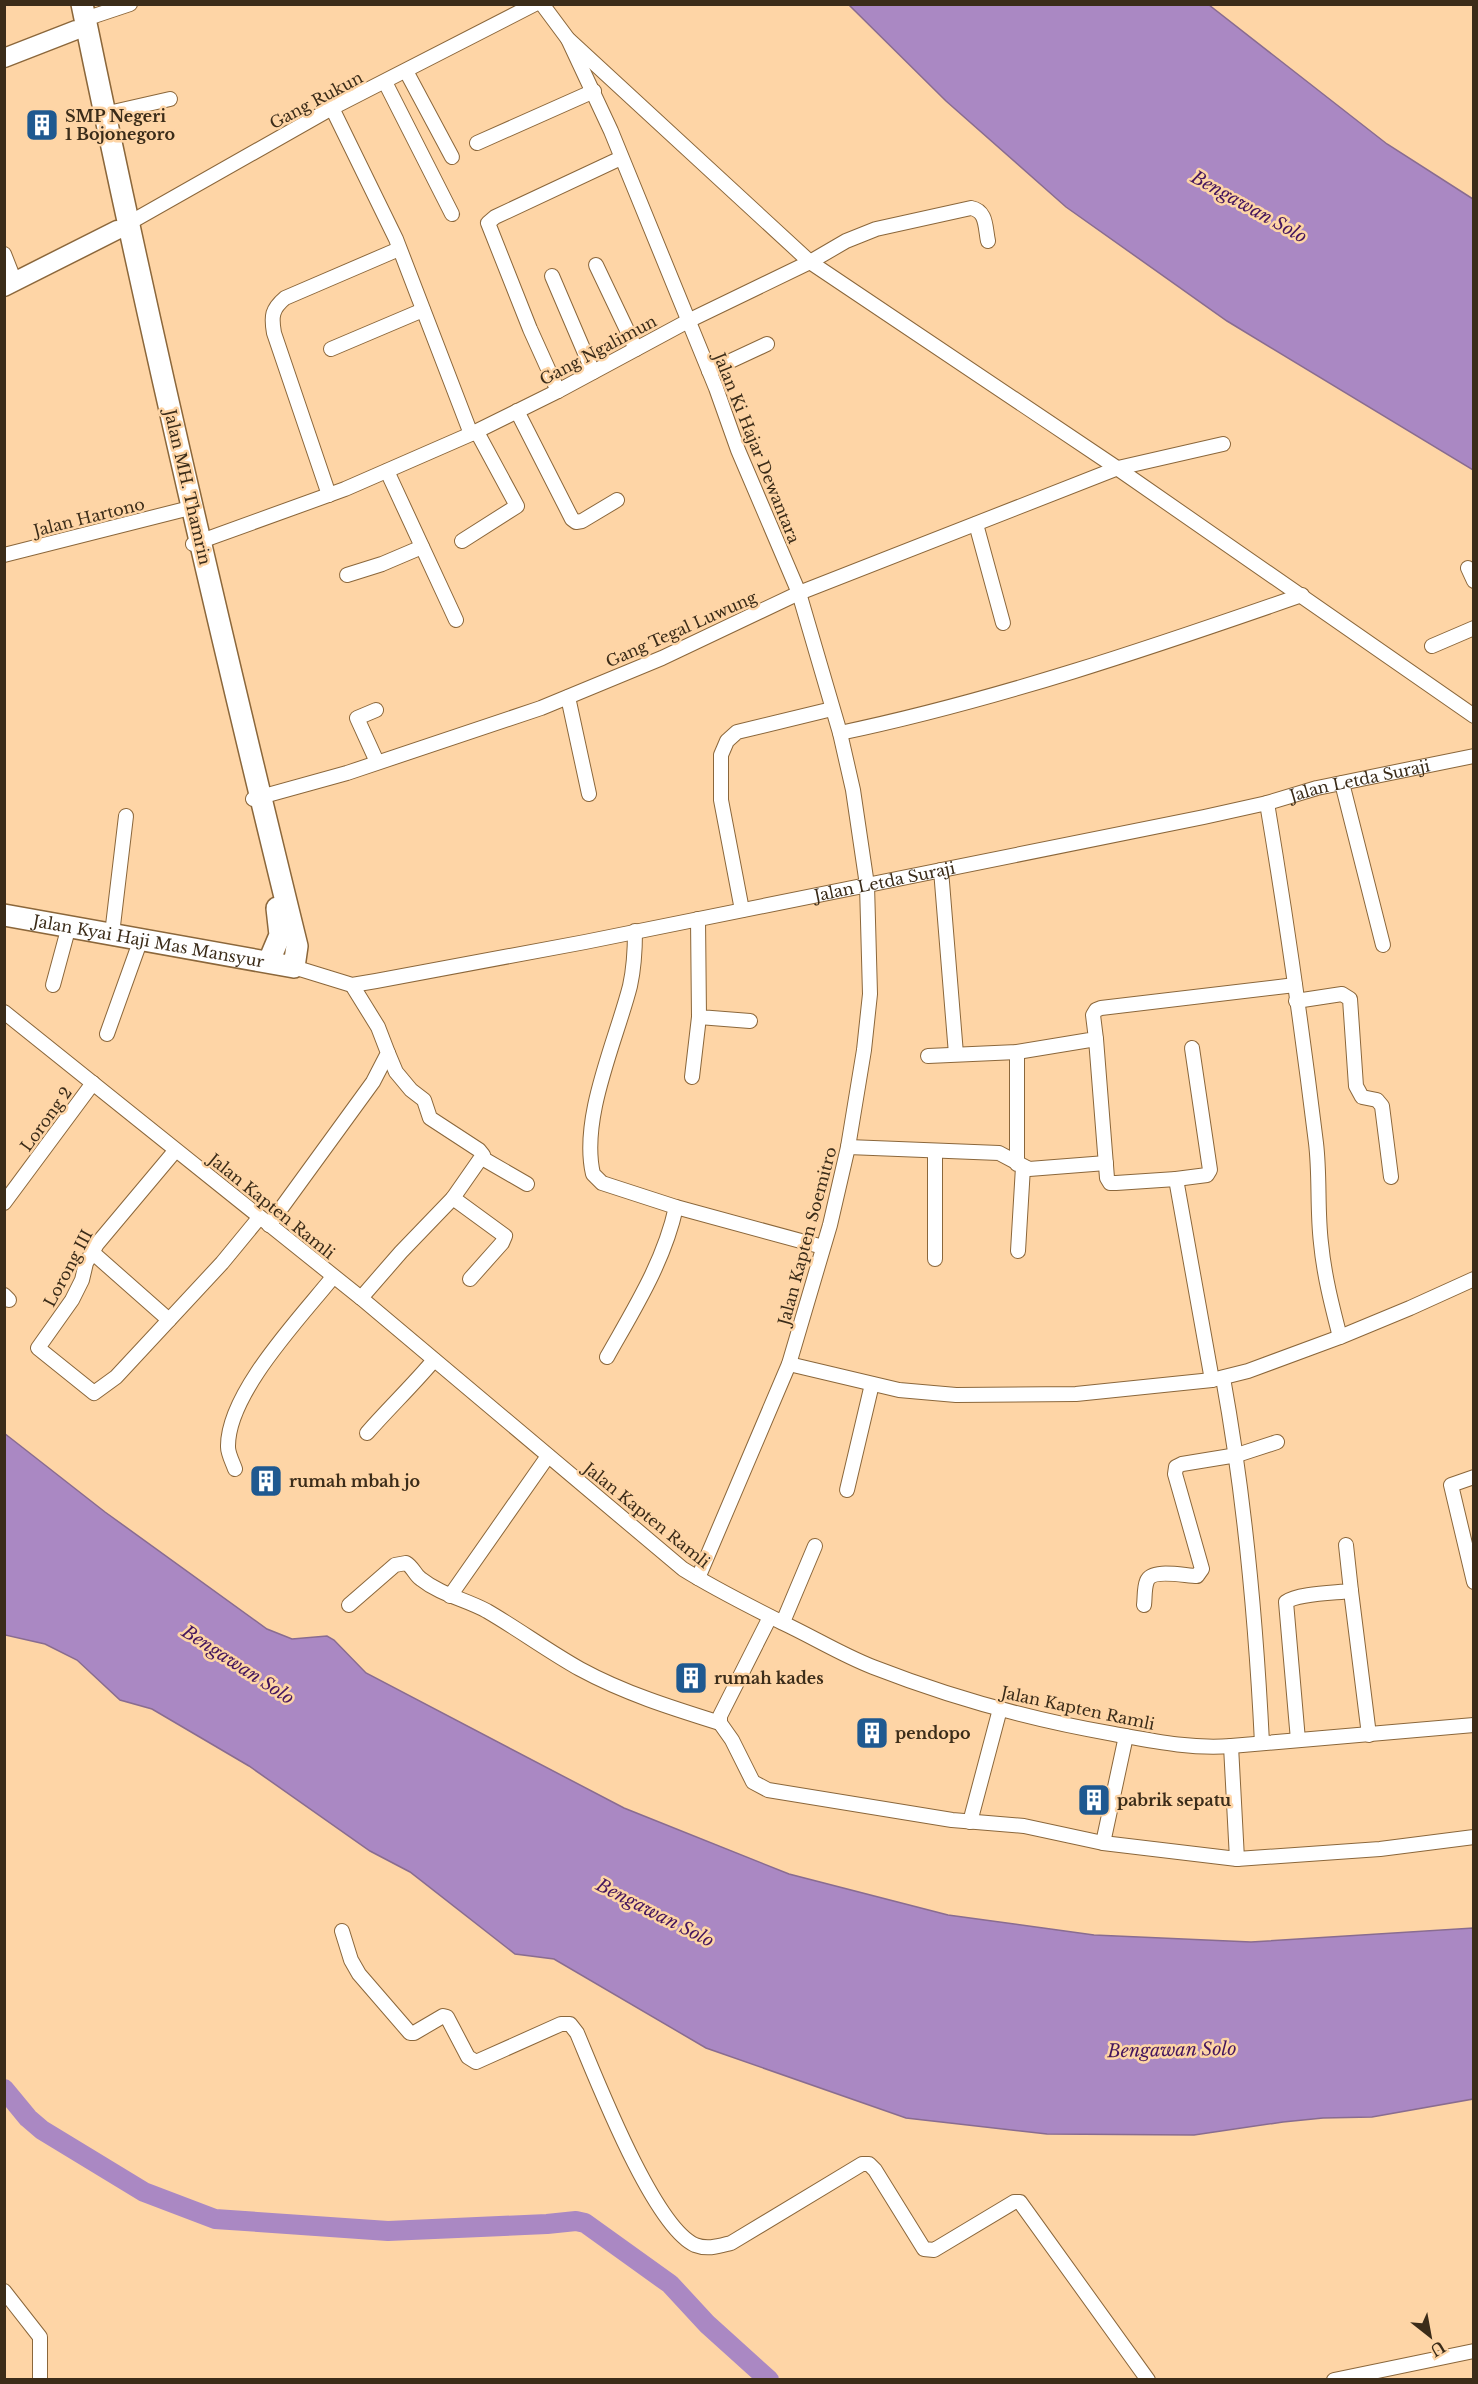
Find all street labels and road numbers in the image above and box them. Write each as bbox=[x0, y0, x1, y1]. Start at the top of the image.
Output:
street label: Gang Rukun bbox=[266, 67, 366, 133]
street label: Gang Ngalimun bbox=[536, 311, 660, 389]
street label: Jalan Ki Hajar Dewantara bbox=[709, 348, 805, 546]
street label: Jalan MH. Thamrin bbox=[160, 405, 216, 567]
street label: Jalan Hartono bbox=[30, 494, 147, 541]
street label: Gang Tegal Luwung bbox=[602, 587, 760, 671]
street label: Jalan Letda Suraji bbox=[1285, 755, 1432, 806]
street label: Jalan Letda Suraji bbox=[810, 857, 957, 906]
street label: Jalan Kyai Haji Mas Mansyur bbox=[30, 910, 266, 972]
street label: Lorong 2 bbox=[16, 1083, 76, 1155]
street label: Jalan Kapten Soemitro bbox=[773, 1145, 840, 1329]
street label: Jalan Kapten Ramli bbox=[203, 1148, 340, 1263]
street label: Lorong III bbox=[39, 1226, 97, 1310]
street label: Jalan Kapten Ramli bbox=[578, 1457, 715, 1572]
street label: Jalan Kapten Ramli bbox=[997, 1682, 1157, 1734]

